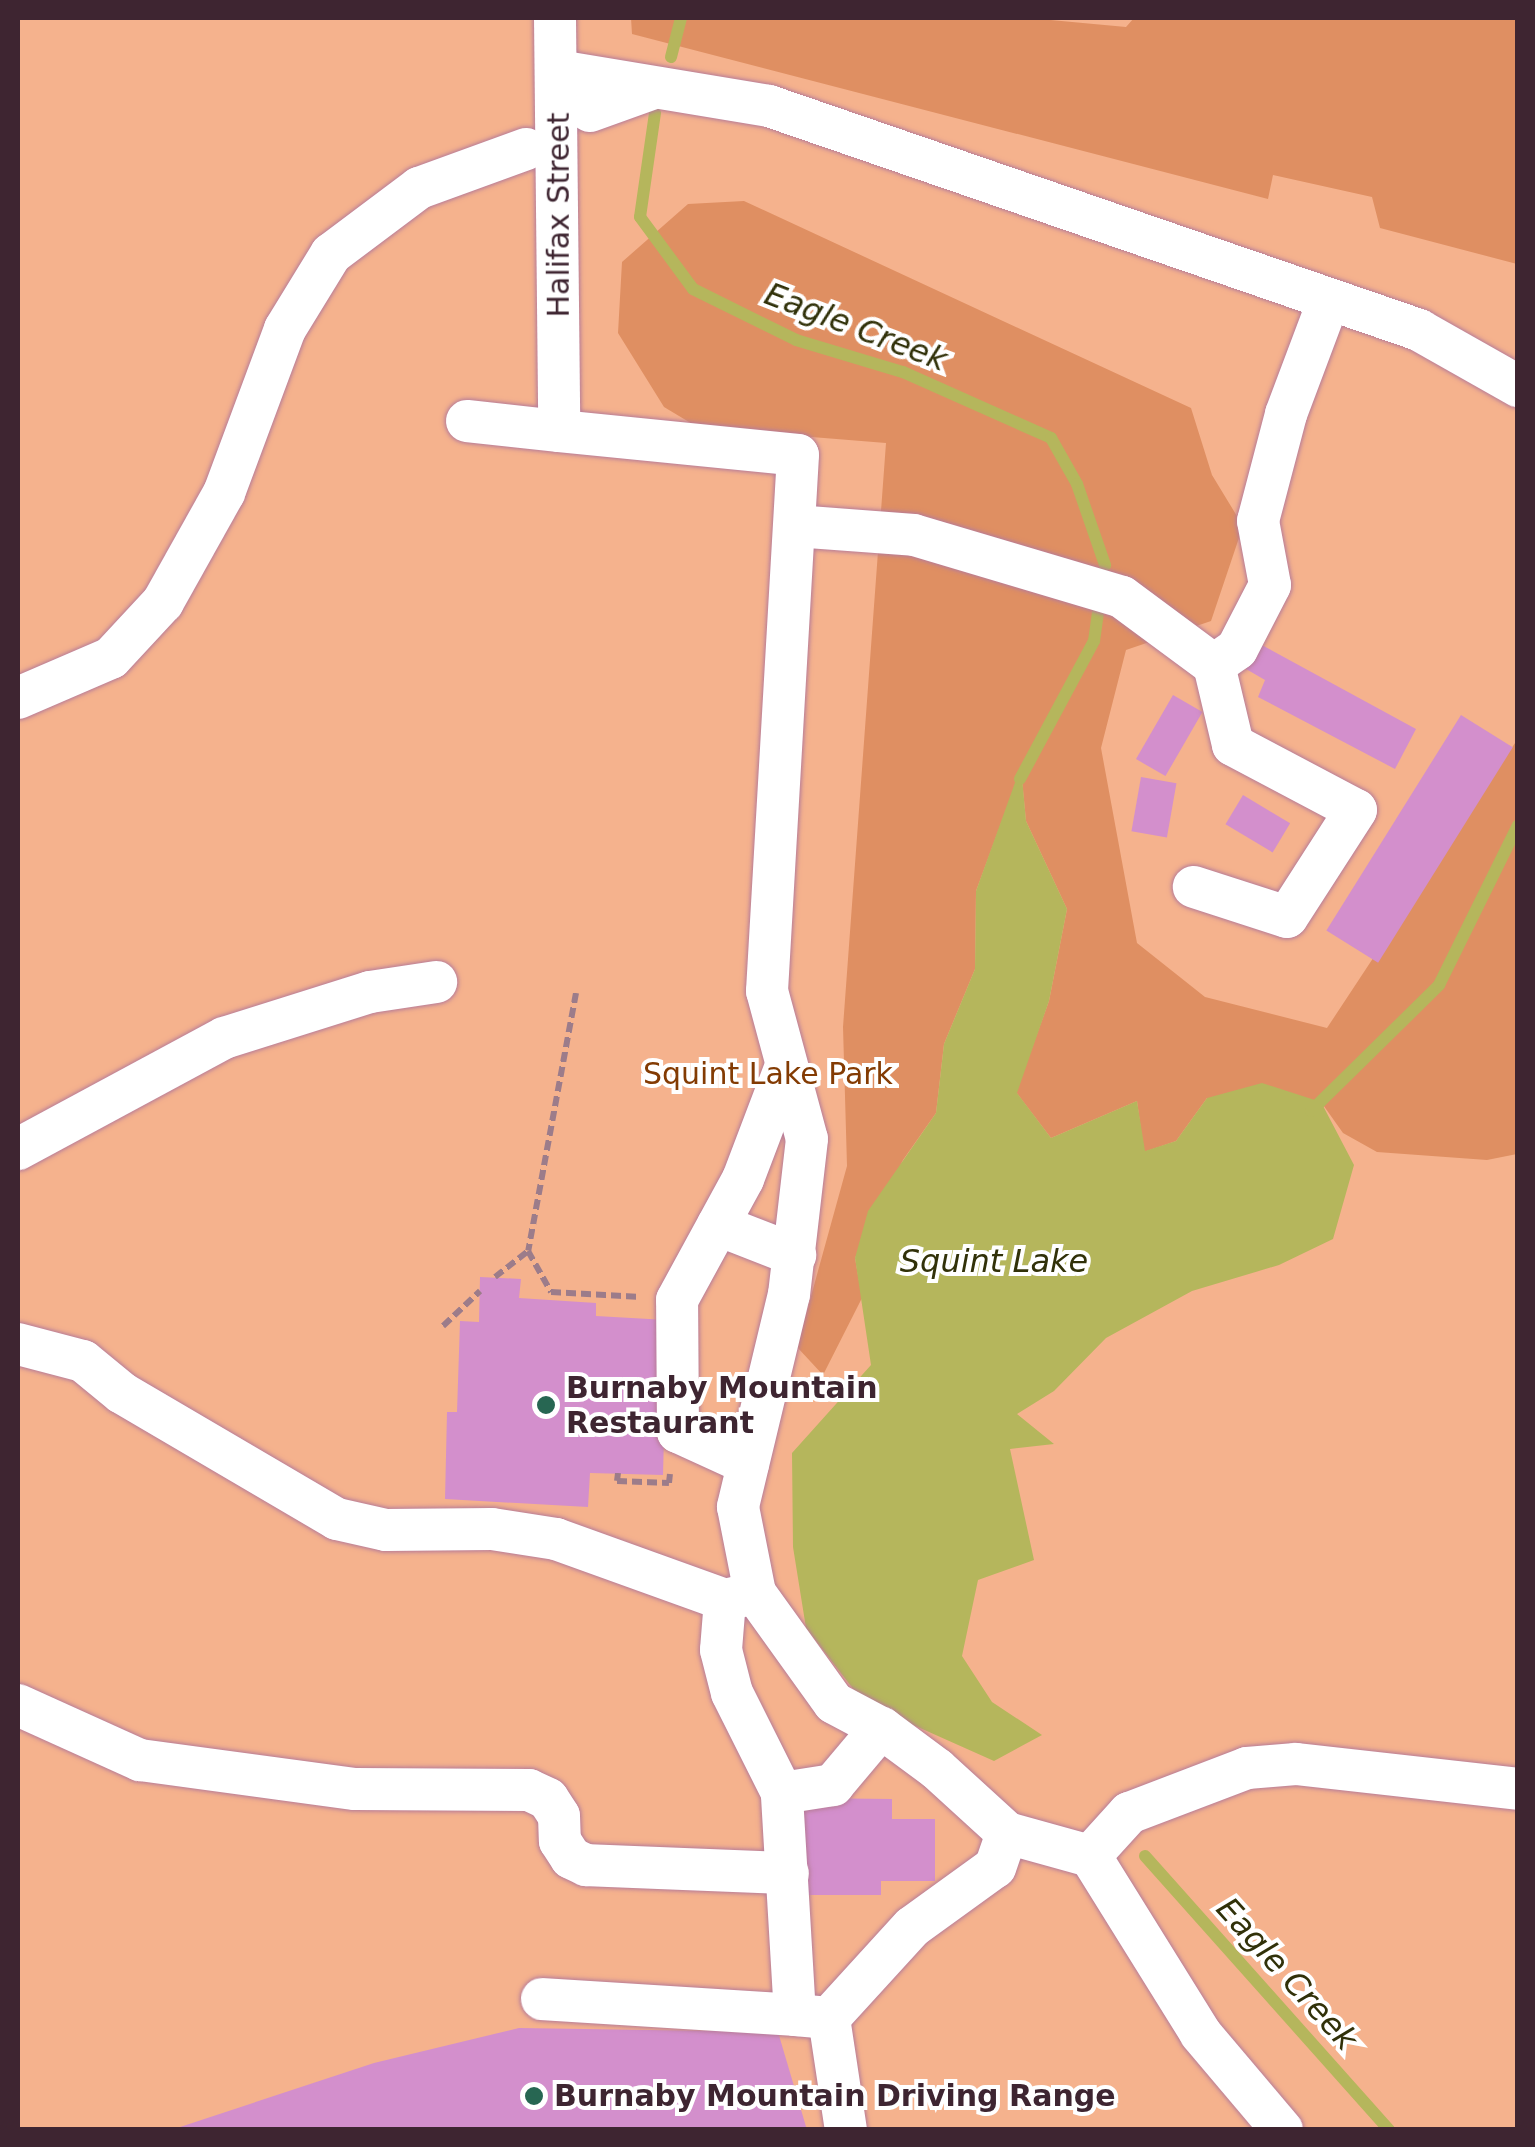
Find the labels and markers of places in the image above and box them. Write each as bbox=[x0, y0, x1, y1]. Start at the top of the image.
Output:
place label: Burnaby Mountain Restaurant bbox=[566, 1370, 877, 1440]
marker: Burnaby Mountain Restaurant bbox=[535, 1394, 557, 1416]
place label: Burnaby Mountain Driving Range bbox=[554, 2078, 1116, 2114]
marker: Burnaby Mountain Driving Range bbox=[523, 2085, 545, 2107]

